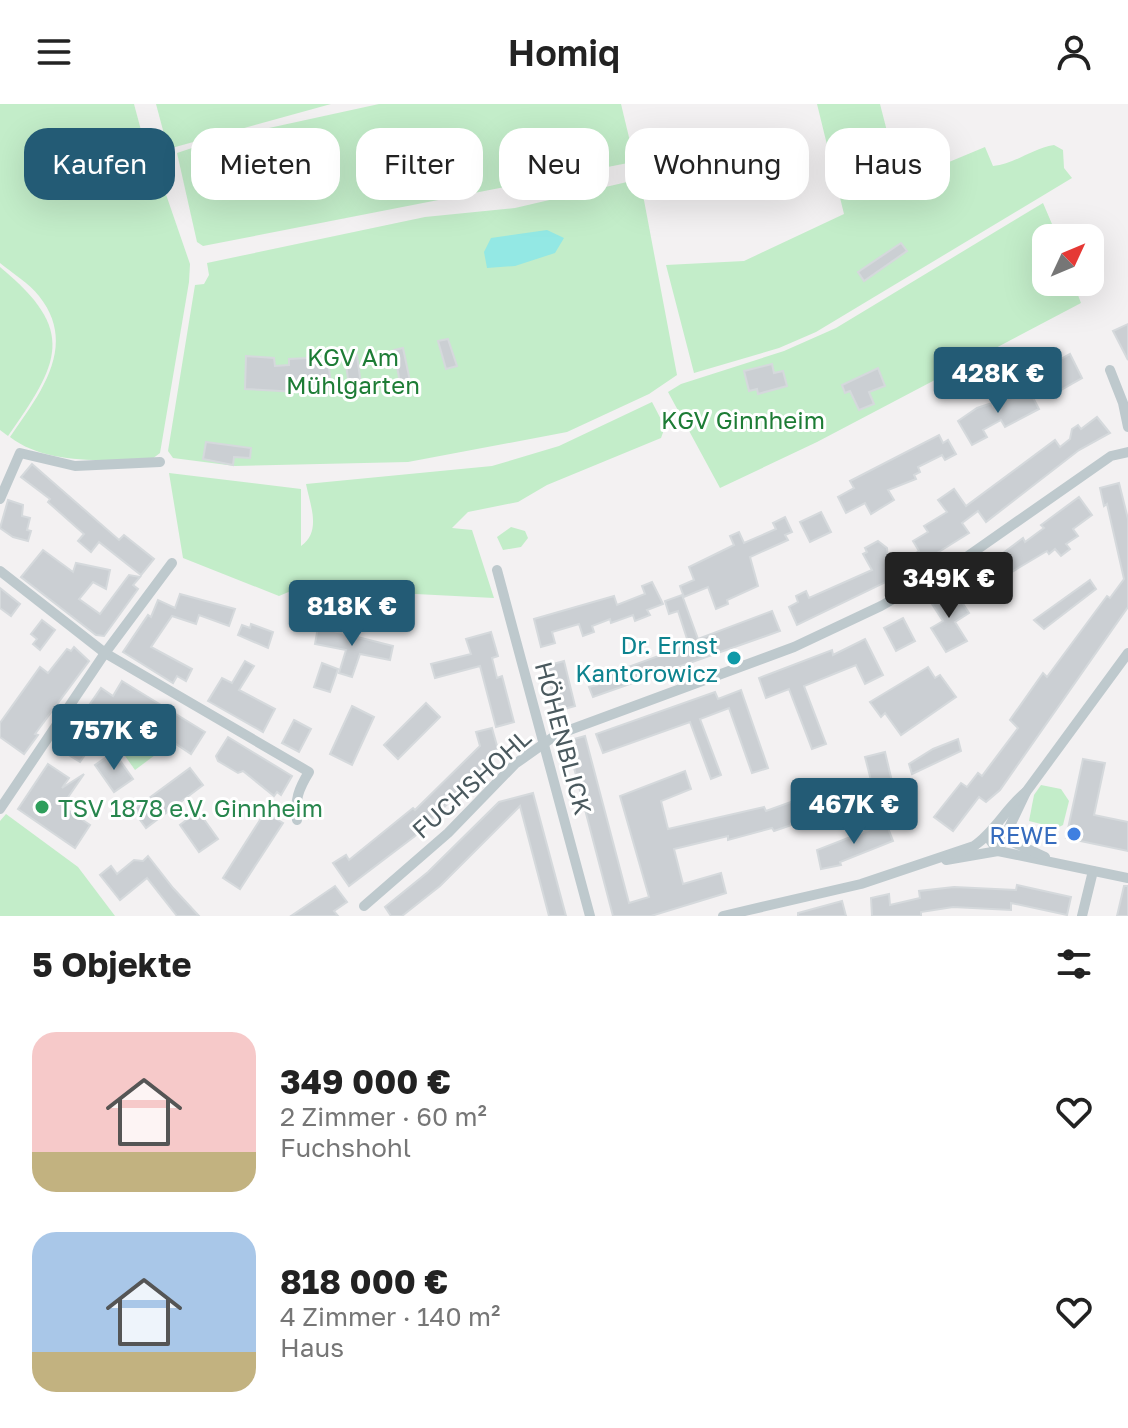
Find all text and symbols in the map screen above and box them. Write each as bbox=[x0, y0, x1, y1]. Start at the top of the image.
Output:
icon: menu bbox=[32, 30, 76, 74]
icon: person bbox=[1052, 30, 1096, 74]
text: Homiq bbox=[508, 31, 620, 74]
chip: Kaufen bbox=[24, 128, 175, 200]
chip: Mieten bbox=[191, 128, 340, 200]
chip: Filter bbox=[356, 128, 483, 200]
chip: Neu bbox=[499, 128, 609, 200]
chip: Wohnung bbox=[625, 128, 809, 200]
chip: Haus bbox=[825, 128, 950, 200]
north arrow bbox=[1032, 224, 1104, 296]
map controls bbox=[1032, 224, 1104, 296]
park label: KGV Am Mühlgarten bbox=[286, 342, 420, 399]
pin: 428K € bbox=[933, 347, 1063, 415]
text: 428K € bbox=[952, 357, 1044, 388]
park label: KGV Ginnheim bbox=[661, 405, 825, 434]
pin: 349K € bbox=[884, 552, 1014, 620]
text: 349K € bbox=[903, 562, 995, 593]
pin: 818K € bbox=[287, 580, 417, 648]
text: 818K € bbox=[307, 590, 397, 621]
place label: Dr. Ernst Kantorowicz bbox=[575, 630, 718, 687]
marker: Dr. Ernst Kantorowicz bbox=[725, 649, 743, 667]
street label: HÖHENBLICK bbox=[530, 658, 598, 818]
pin: 757K € bbox=[49, 704, 179, 772]
text: 757K € bbox=[70, 714, 158, 745]
street label: FUCHSHOHL bbox=[406, 722, 537, 844]
pin: 467K € bbox=[789, 778, 919, 846]
text: 467K € bbox=[809, 788, 899, 819]
place label: TSV 1878 e.V. Ginnheim bbox=[58, 793, 323, 822]
marker: TSV 1878 e.V. Ginnheim bbox=[33, 798, 51, 816]
place label: REWE bbox=[989, 820, 1058, 849]
marker: REWE bbox=[1065, 825, 1083, 843]
icon: filters bbox=[1052, 942, 1096, 986]
text: 5 Objekte bbox=[32, 944, 192, 984]
text: 349 000 € bbox=[280, 1061, 451, 1101]
icon: home bbox=[96, 1064, 192, 1160]
icon: heart bbox=[1052, 1090, 1096, 1134]
text: 2 Zimmer · 60 m² bbox=[280, 1101, 487, 1132]
text: Fuchshohl bbox=[280, 1132, 411, 1163]
text: 818 000 € bbox=[280, 1261, 448, 1301]
icon: home bbox=[96, 1264, 192, 1360]
icon: heart bbox=[1052, 1290, 1096, 1334]
text: 4 Zimmer · 140 m² bbox=[280, 1301, 500, 1332]
text: Haus bbox=[280, 1332, 344, 1363]

